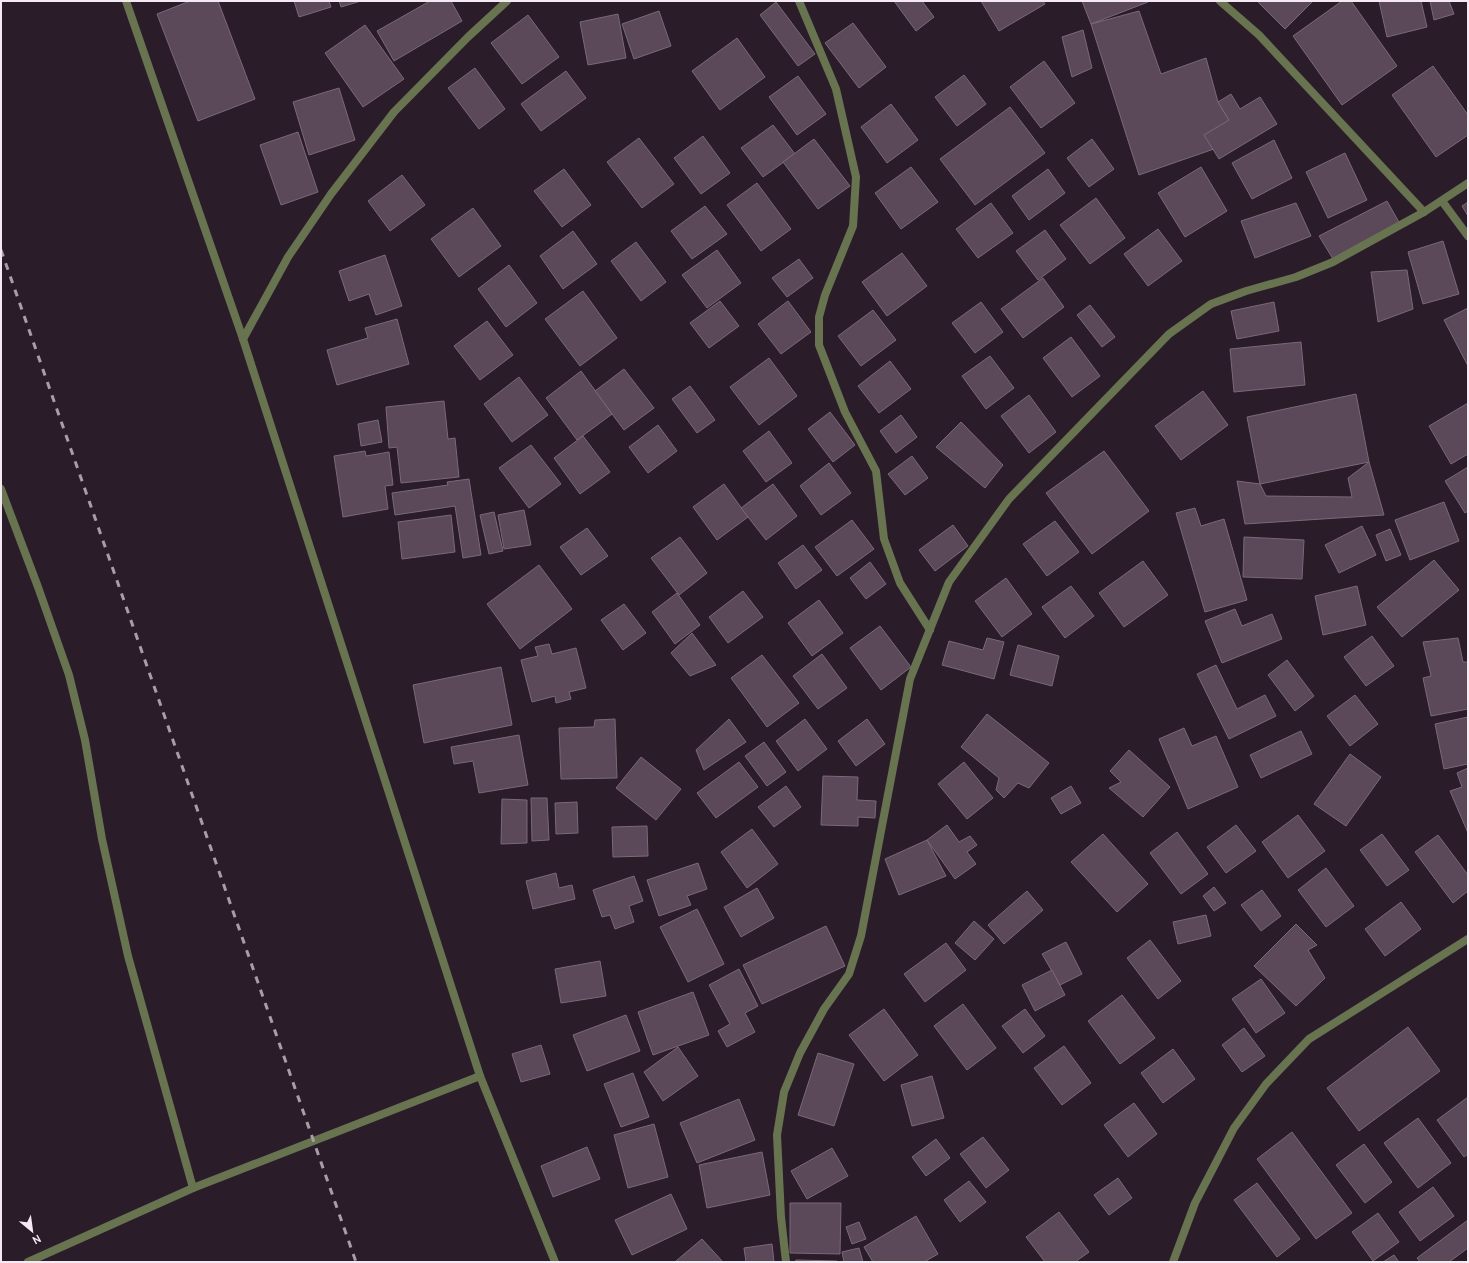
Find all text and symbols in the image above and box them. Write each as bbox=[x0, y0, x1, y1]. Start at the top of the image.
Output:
north arrow bbox=[12, 1211, 52, 1251]
text: N bbox=[30, 1232, 44, 1248]

